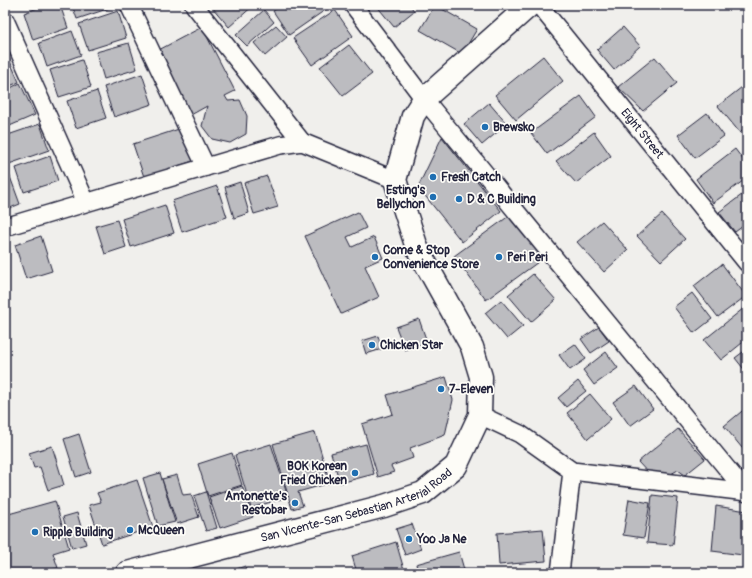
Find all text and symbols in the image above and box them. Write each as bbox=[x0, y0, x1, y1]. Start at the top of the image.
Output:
street label: Eight Street bbox=[617, 106, 667, 162]
place label: Brewsko bbox=[493, 120, 535, 135]
marker: Brewsko bbox=[480, 122, 490, 132]
place label: Fresh Catch bbox=[441, 170, 501, 185]
marker: Fresh Catch bbox=[428, 172, 438, 182]
place label: Esting's Bellychon bbox=[377, 183, 426, 212]
marker: Esting's Bellychon bbox=[428, 192, 438, 202]
place label: D & C Building bbox=[467, 192, 536, 207]
marker: D & C Building bbox=[454, 194, 464, 204]
place label: Come & Stop Convenience Store bbox=[383, 243, 480, 272]
place label: Peri Peri bbox=[507, 250, 548, 265]
marker: Come & Stop Convenience Store bbox=[370, 252, 380, 262]
marker: Peri Peri bbox=[494, 252, 504, 262]
place label: Chicken Star bbox=[380, 338, 444, 353]
marker: Chicken Star bbox=[367, 340, 377, 350]
place label: 7-Eleven bbox=[449, 382, 494, 397]
marker: 7-Eleven bbox=[436, 384, 446, 394]
place label: BOK Korean Fried Chicken bbox=[280, 459, 347, 488]
street label: San Vicente-San Sebastian Arterial Road bbox=[259, 465, 455, 546]
marker: BOK Korean Fried Chicken bbox=[350, 468, 360, 478]
place label: Antonette's Restobar bbox=[225, 489, 288, 518]
marker: Antonette's Restobar bbox=[290, 498, 300, 508]
place label: McQueen bbox=[138, 523, 185, 538]
place label: Ripple Building bbox=[43, 525, 113, 540]
marker: McQueen bbox=[125, 525, 135, 535]
marker: Ripple Building bbox=[30, 527, 40, 537]
place label: Yoo Ja Ne bbox=[416, 532, 467, 547]
marker: Yoo Ja Ne bbox=[404, 534, 414, 544]

